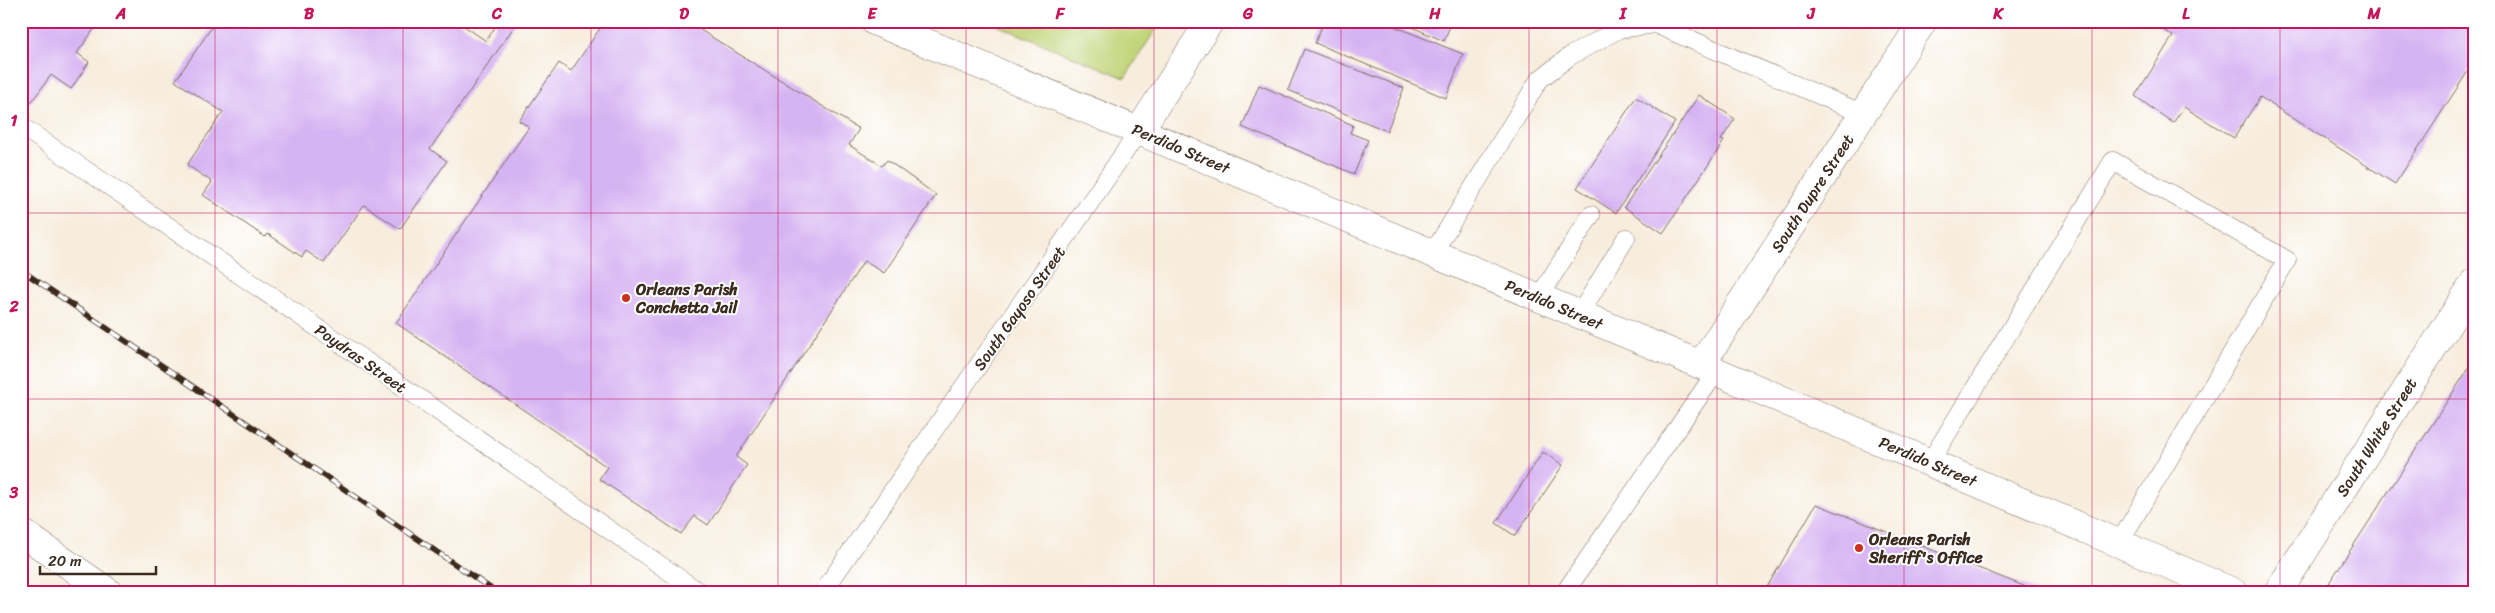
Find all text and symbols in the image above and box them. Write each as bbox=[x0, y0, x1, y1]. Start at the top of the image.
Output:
text: A bbox=[115, 0, 126, 28]
text: B bbox=[304, 0, 315, 28]
text: C bbox=[491, 0, 503, 28]
text: D bbox=[679, 0, 689, 28]
text: E bbox=[868, 0, 878, 28]
text: F bbox=[1055, 0, 1066, 28]
text: G bbox=[1242, 0, 1254, 28]
text: H bbox=[1428, 0, 1441, 28]
text: I bbox=[1619, 0, 1628, 28]
text: J bbox=[1806, 0, 1816, 28]
text: K bbox=[1992, 0, 2004, 28]
text: L bbox=[2182, 0, 2190, 28]
text: M bbox=[2366, 0, 2381, 28]
text: 1 bbox=[11, 106, 18, 135]
street label: Perdido Street bbox=[1127, 115, 1235, 182]
street label: South Dupre Street bbox=[1763, 128, 1862, 259]
street label: South Gayoso Street bbox=[965, 240, 1073, 377]
street label: Perdido Street bbox=[1500, 271, 1608, 338]
place label: Orleans Parish Conchetta Jail bbox=[635, 275, 739, 322]
text: 2 bbox=[8, 292, 19, 321]
marker: Orleans Parish Conchetta Jail bbox=[620, 292, 632, 304]
street label: Poydras Street bbox=[308, 316, 413, 401]
street label: South White Street bbox=[2328, 372, 2425, 503]
street label: Perdido Street bbox=[1874, 428, 1982, 495]
text: 3 bbox=[9, 478, 19, 507]
place label: Orleans Parish Sheriff's Office bbox=[1868, 525, 1983, 572]
marker: Orleans Parish Sheriff's Office bbox=[1853, 542, 1865, 554]
scale bar bbox=[40, 543, 156, 575]
text: 20 m bbox=[48, 548, 82, 574]

